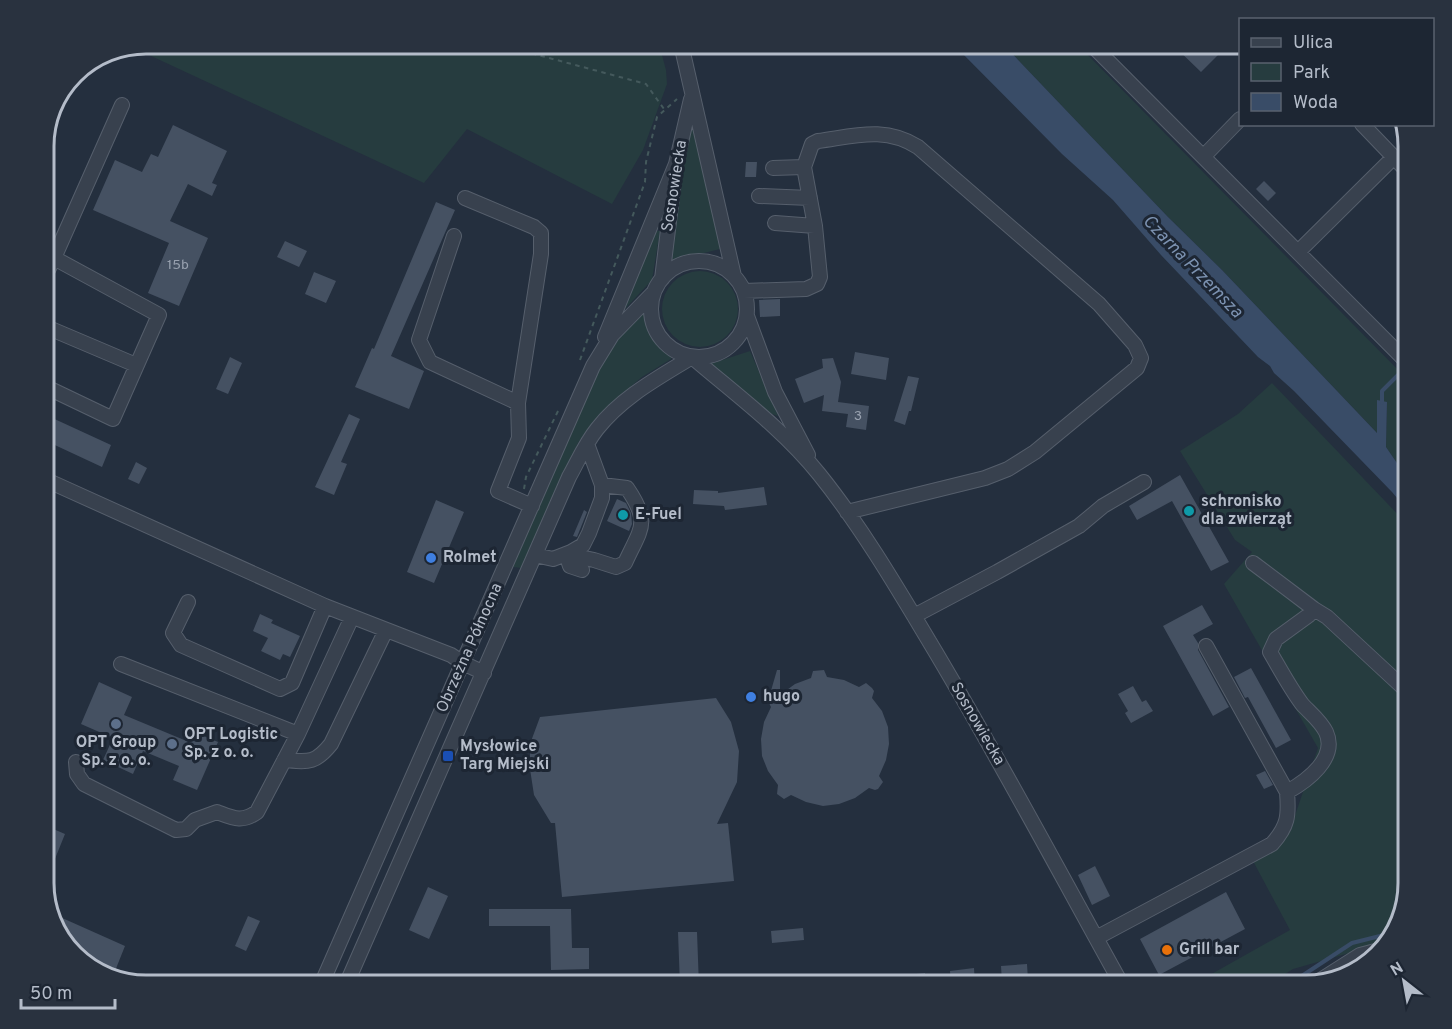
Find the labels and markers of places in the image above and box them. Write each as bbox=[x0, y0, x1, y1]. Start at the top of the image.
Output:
place label: schronisko dla zwierząt bbox=[1201, 492, 1292, 530]
marker: schronisko dla zwierząt bbox=[1182, 504, 1196, 518]
place label: E-Fuel bbox=[635, 505, 682, 525]
marker: E-Fuel bbox=[616, 508, 630, 522]
place label: Rolmet bbox=[443, 548, 496, 568]
marker: Rolmet bbox=[424, 551, 438, 565]
place label: hugo bbox=[763, 687, 800, 707]
marker: hugo bbox=[744, 690, 758, 704]
marker: OPT Group Sp. z o. o. bbox=[109, 717, 123, 731]
place label: OPT Logistic Sp. z o. o. bbox=[184, 725, 278, 763]
place label: OPT Group Sp. z o. o. bbox=[76, 733, 156, 771]
marker: OPT Logistic Sp. z o. o. bbox=[165, 737, 179, 751]
place label: Mysłowice Targ Miejski bbox=[460, 737, 549, 775]
marker: Mysłowice Targ Miejski bbox=[441, 749, 455, 763]
place label: Grill bar bbox=[1179, 940, 1240, 960]
marker: Grill bar bbox=[1160, 943, 1174, 957]

